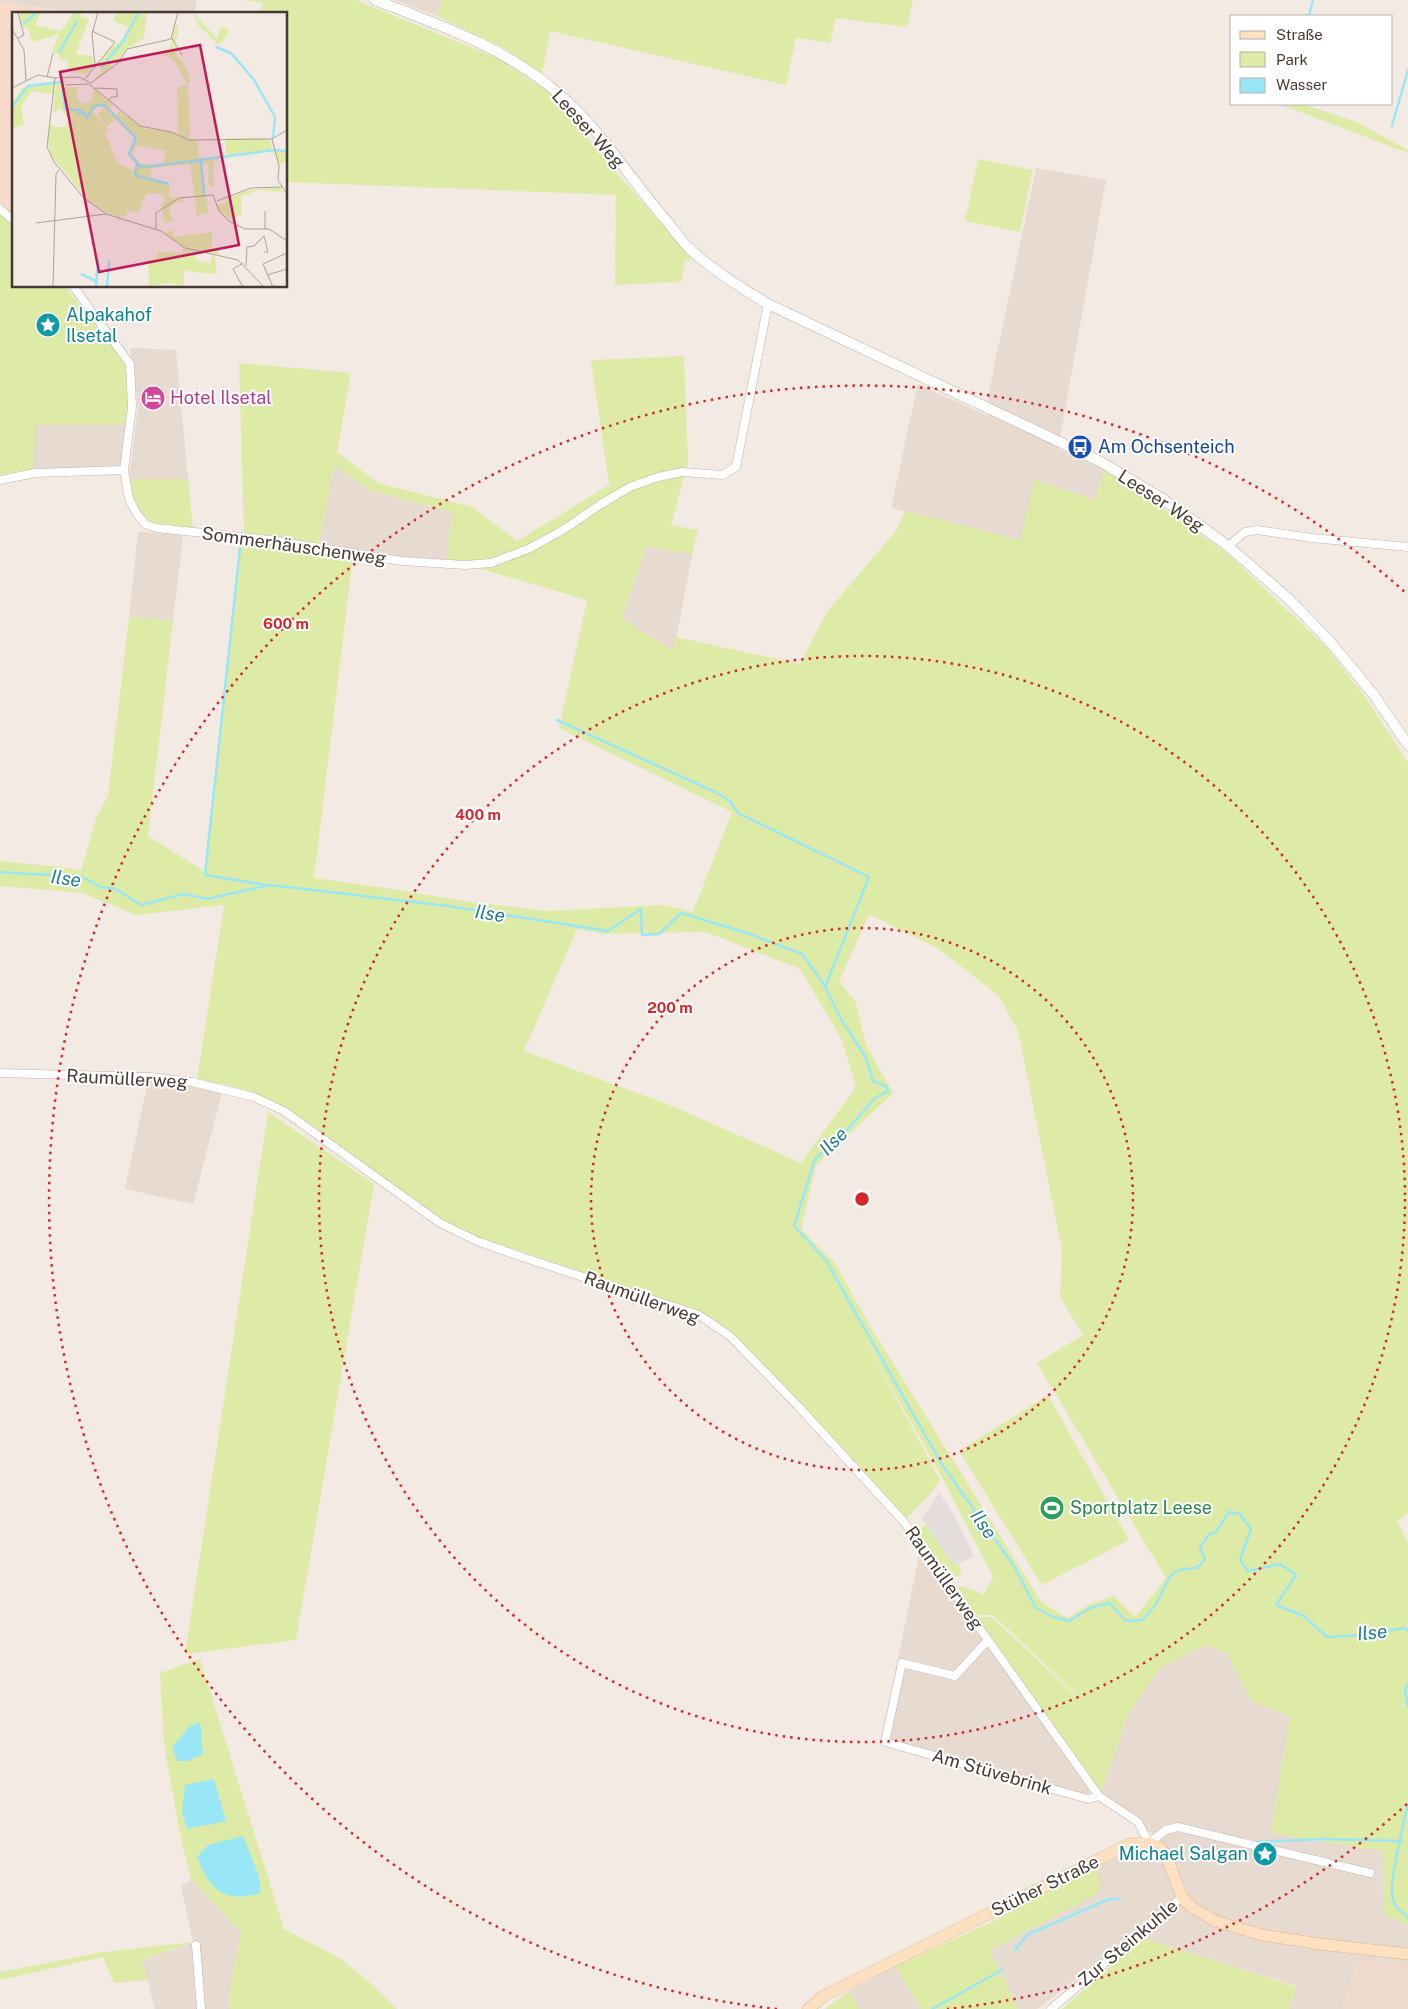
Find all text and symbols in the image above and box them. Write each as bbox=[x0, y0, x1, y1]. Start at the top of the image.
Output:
inset map bbox=[12, 12, 288, 288]
legend bbox=[1230, 15, 1393, 105]
text: Straße bbox=[1276, 26, 1323, 43]
text: Park bbox=[1276, 51, 1308, 68]
text: Wasser bbox=[1276, 76, 1328, 93]
street label: Leeser Weg bbox=[548, 85, 629, 172]
place label: Alpakahof Ilsetal bbox=[66, 304, 152, 346]
place icon: Alpakahof Ilsetal bbox=[35, 312, 61, 338]
hotel icon: Hotel Ilsetal bbox=[140, 385, 166, 411]
place label: Hotel Ilsetal bbox=[170, 387, 272, 408]
bus stop icon: Am Ochsenteich bbox=[1067, 434, 1093, 460]
place label: Am Ochsenteich bbox=[1098, 436, 1235, 457]
street label: Leeser Weg bbox=[1114, 465, 1208, 536]
street label: Sommerhäuschenweg bbox=[201, 522, 388, 569]
text: 600 m bbox=[263, 615, 309, 632]
text: 400 m bbox=[455, 806, 501, 823]
water label: Ilse bbox=[49, 865, 83, 891]
water label: Ilse bbox=[473, 900, 507, 926]
text: 200 m bbox=[647, 999, 693, 1016]
street label: Raumüllerweg bbox=[66, 1065, 188, 1092]
water label: Ilse bbox=[814, 1122, 852, 1160]
centre of rings bbox=[853, 1190, 871, 1208]
street label: Raumüllerweg bbox=[581, 1267, 703, 1328]
sports icon: Sportplatz Leese bbox=[1039, 1495, 1065, 1521]
place label: Sportplatz Leese bbox=[1070, 1497, 1212, 1518]
water label: Ilse bbox=[966, 1505, 1002, 1543]
street label: Raumüllerweg bbox=[901, 1522, 988, 1634]
water label: Ilse bbox=[1356, 1619, 1388, 1645]
street label: Am Stüvebrink bbox=[930, 1744, 1055, 1799]
place icon: Michael Salgan bbox=[1252, 1841, 1278, 1867]
place label: Michael Salgan bbox=[1119, 1843, 1248, 1864]
street label: Stüher Straße bbox=[987, 1850, 1102, 1921]
street label: Zur Steinkuhle bbox=[1074, 1895, 1182, 1990]

